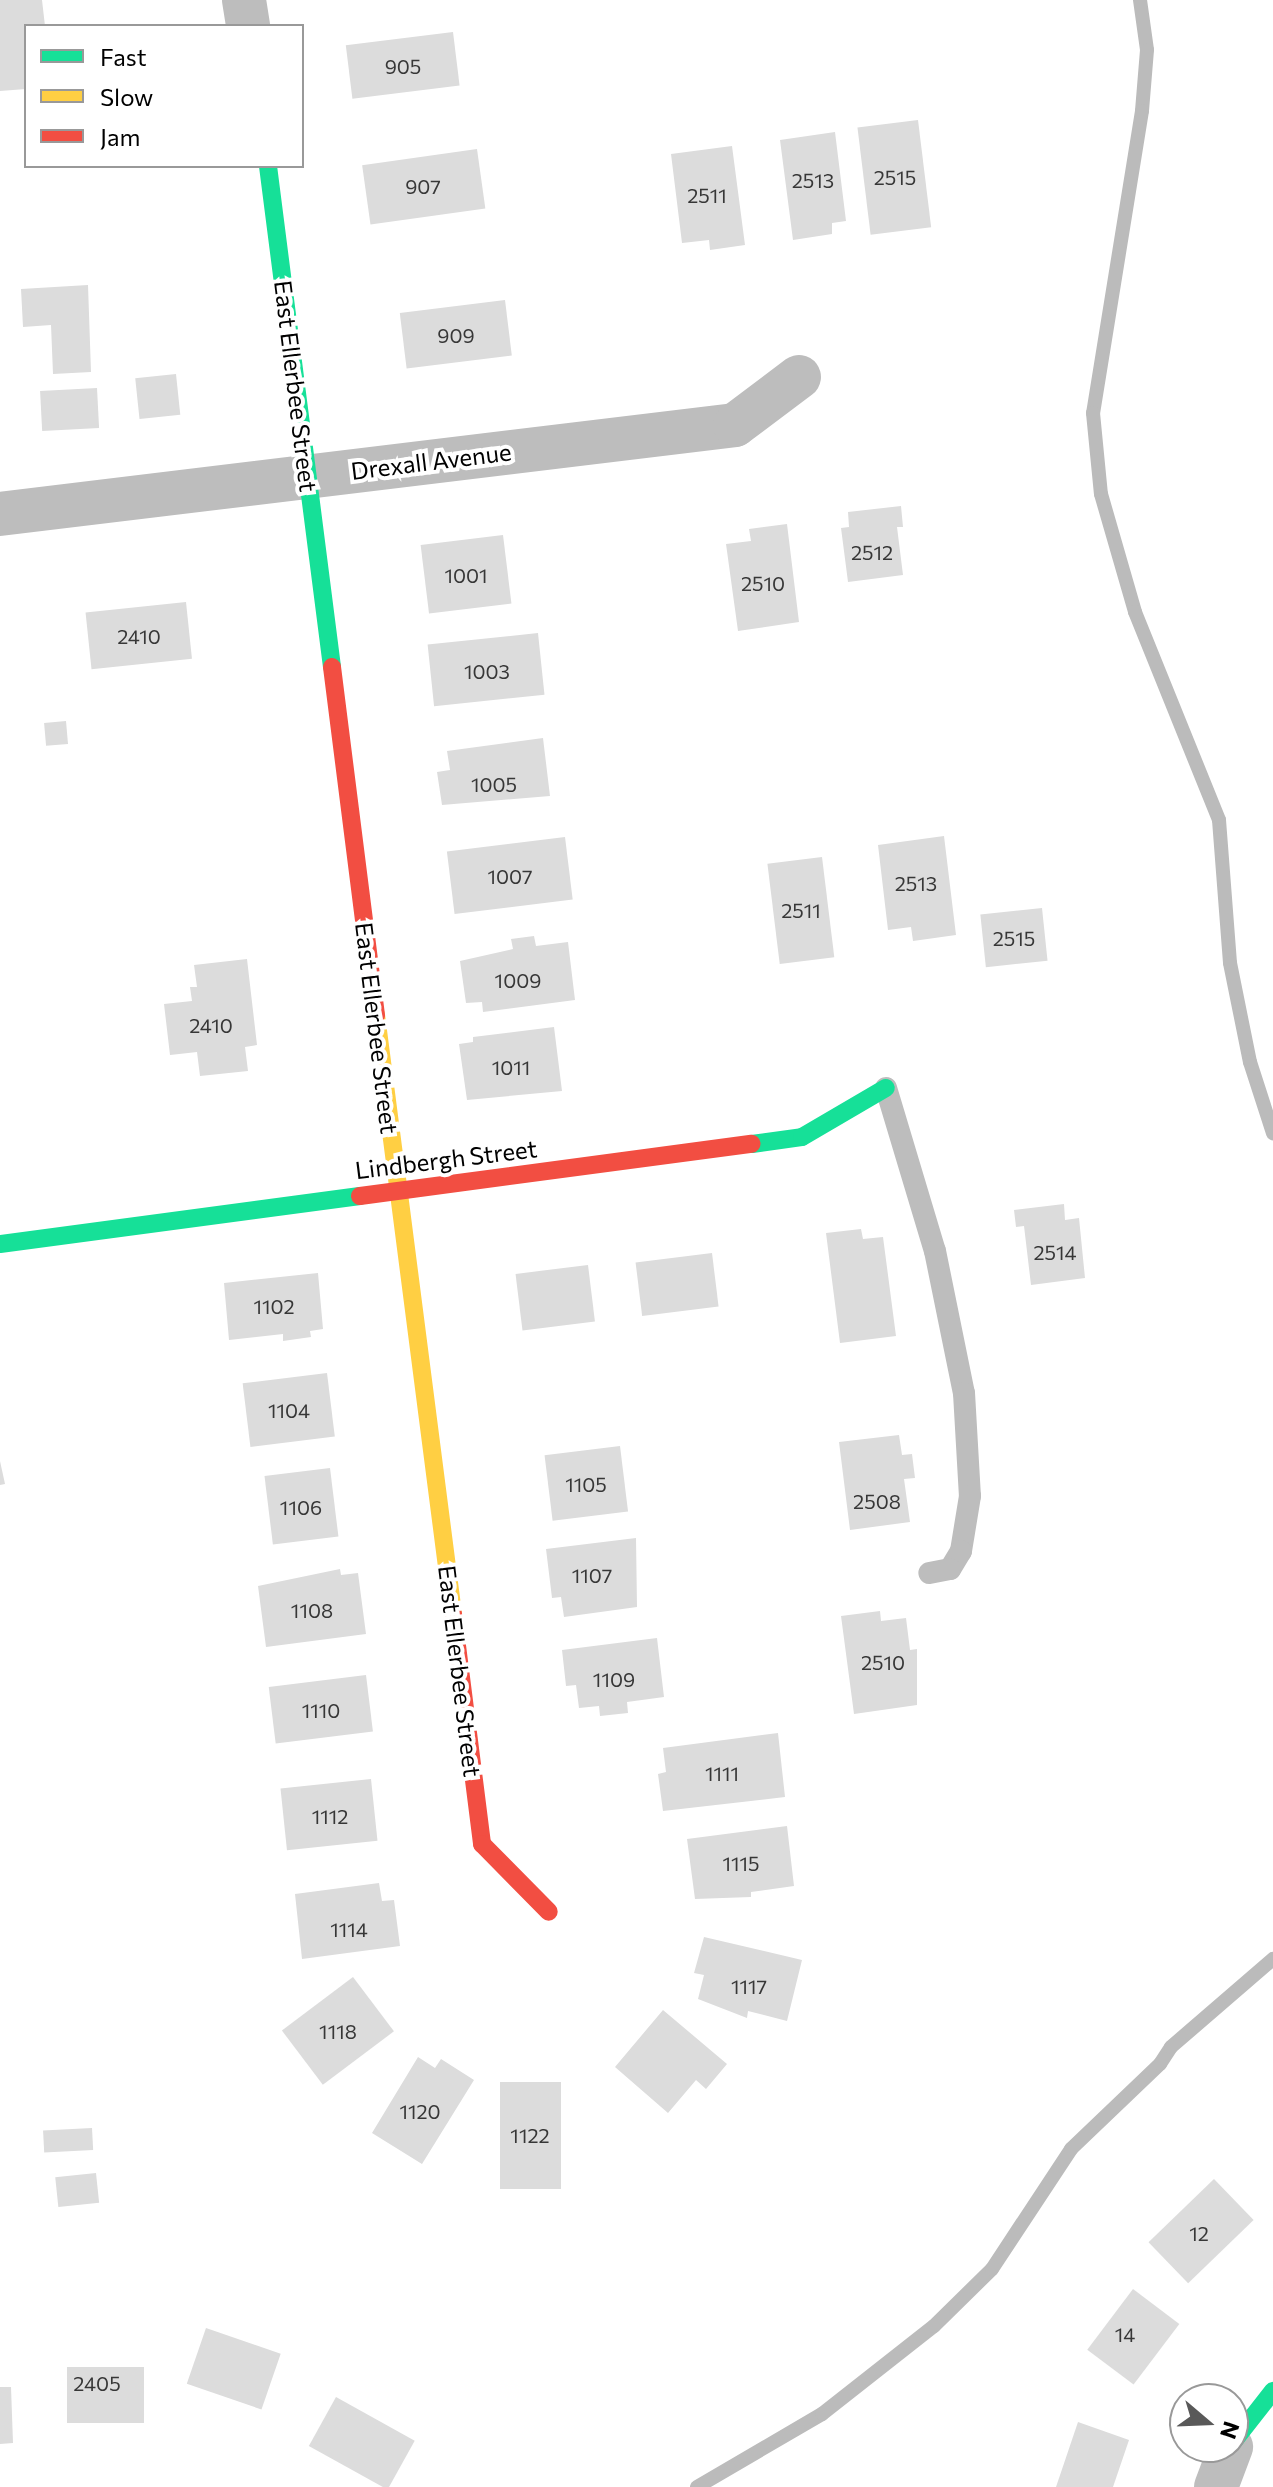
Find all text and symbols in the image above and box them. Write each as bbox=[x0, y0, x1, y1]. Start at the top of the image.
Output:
legend bbox=[24, 24, 304, 168]
text: Fast bbox=[100, 42, 147, 71]
house number: 905 bbox=[385, 54, 421, 78]
text: Slow bbox=[100, 82, 153, 111]
text: Jam bbox=[100, 122, 140, 151]
house number: 2515 bbox=[874, 165, 916, 189]
house number: 2513 bbox=[792, 168, 834, 192]
house number: 907 bbox=[405, 174, 441, 198]
house number: 2511 bbox=[687, 183, 727, 207]
street label: East Ellerbee Street bbox=[269, 279, 323, 493]
house number: 909 bbox=[437, 323, 475, 347]
street label: Drexall Avenue bbox=[349, 437, 513, 485]
house number: 2512 bbox=[851, 540, 893, 564]
house number: 1001 bbox=[444, 563, 488, 587]
house number: 2510 bbox=[741, 571, 785, 595]
house number: 2410 bbox=[117, 624, 161, 648]
house number: 1003 bbox=[464, 659, 510, 683]
house number: 1005 bbox=[471, 772, 517, 796]
house number: 1007 bbox=[487, 864, 533, 888]
house number: 2513 bbox=[895, 871, 937, 895]
house number: 2511 bbox=[781, 898, 821, 922]
street label: East Ellerbee Street bbox=[350, 921, 404, 1135]
house number: 2515 bbox=[993, 926, 1035, 950]
house number: 1009 bbox=[495, 968, 541, 992]
house number: 2410 bbox=[189, 1013, 233, 1037]
house number: 1011 bbox=[492, 1055, 530, 1079]
street label: Lindbergh Street bbox=[353, 1134, 539, 1184]
house number: 2514 bbox=[1033, 1240, 1077, 1264]
house number: 1102 bbox=[253, 1294, 295, 1318]
house number: 1104 bbox=[268, 1398, 310, 1422]
house number: 1105 bbox=[565, 1472, 607, 1496]
house number: 2508 bbox=[853, 1489, 901, 1513]
house number: 1106 bbox=[280, 1495, 322, 1519]
house number: 1107 bbox=[572, 1563, 612, 1587]
street label: East Ellerbee Street bbox=[433, 1564, 487, 1778]
house number: 1108 bbox=[291, 1598, 333, 1622]
house number: 2510 bbox=[861, 1650, 905, 1674]
house number: 1109 bbox=[593, 1667, 635, 1691]
house number: 1110 bbox=[302, 1698, 340, 1722]
house number: 1111 bbox=[705, 1761, 739, 1785]
house number: 1112 bbox=[312, 1804, 348, 1828]
house number: 1115 bbox=[722, 1851, 760, 1875]
house number: 1114 bbox=[330, 1917, 368, 1941]
house number: 1117 bbox=[731, 1974, 767, 1998]
house number: 1118 bbox=[319, 2019, 357, 2043]
house number: 1120 bbox=[399, 2099, 441, 2123]
house number: 1122 bbox=[510, 2123, 550, 2147]
house number: 12 bbox=[1189, 2221, 1209, 2245]
house number: 14 bbox=[1115, 2322, 1135, 2346]
house number: 2405 bbox=[73, 2371, 121, 2395]
north arrow bbox=[1169, 2383, 1249, 2463]
text: N bbox=[1215, 2418, 1246, 2443]

